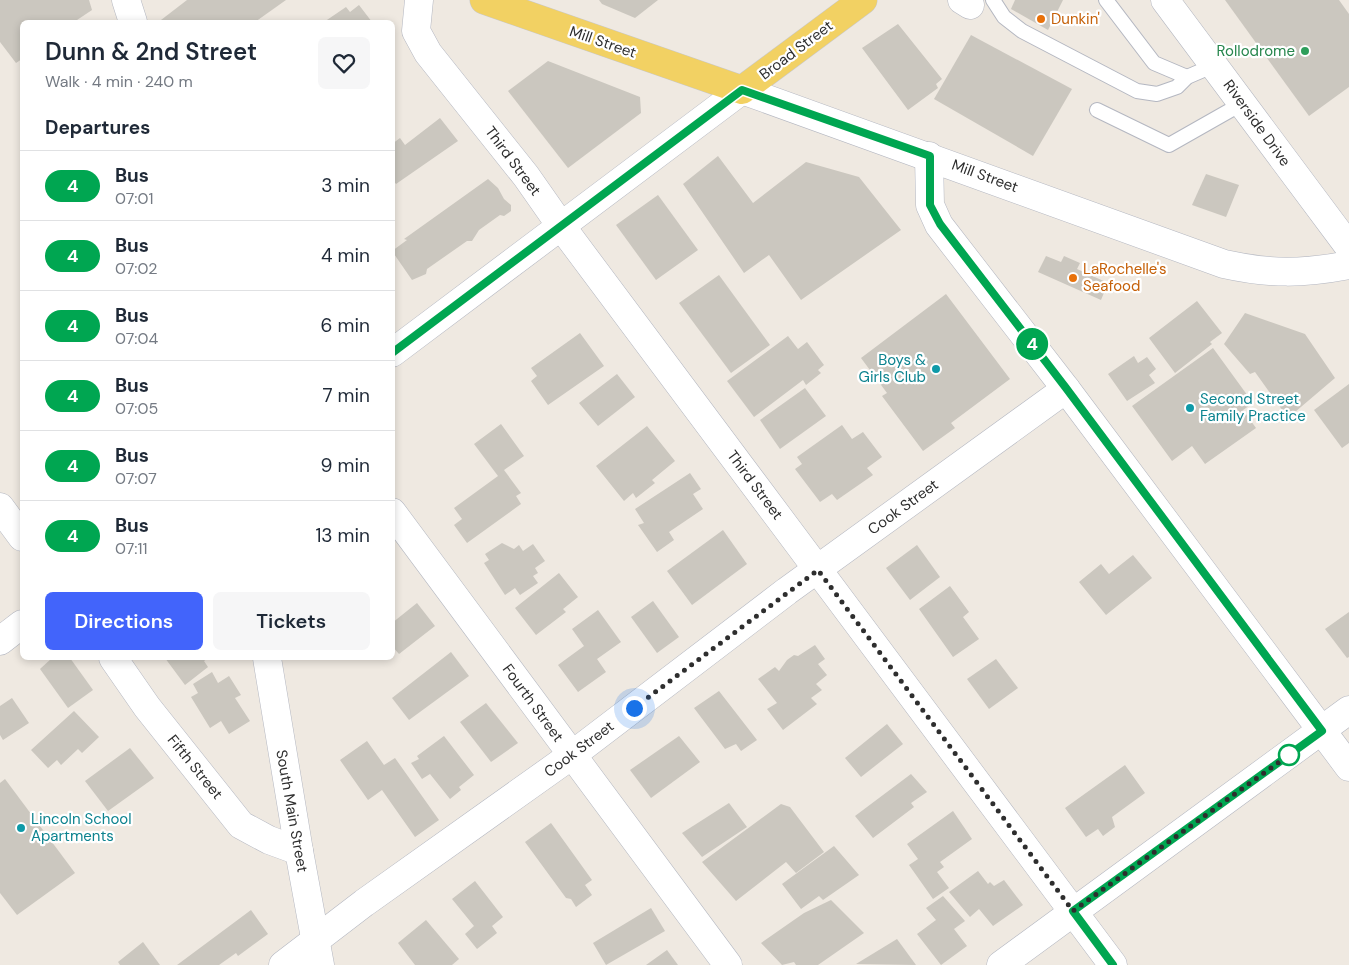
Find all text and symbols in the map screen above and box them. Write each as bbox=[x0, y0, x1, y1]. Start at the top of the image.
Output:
place label: Dunkin' bbox=[1051, 9, 1100, 29]
marker: Dunkin' bbox=[1035, 13, 1047, 25]
street label: Broad Street bbox=[755, 16, 837, 84]
street label: Mill Street bbox=[567, 21, 639, 63]
text: Dunn & 2nd Street bbox=[45, 36, 257, 67]
button: heart bbox=[318, 37, 370, 89]
place label: Rollodrome bbox=[1217, 41, 1295, 61]
marker: Rollodrome bbox=[1299, 45, 1311, 57]
text: Walk · 4 min · 240 m bbox=[45, 71, 193, 92]
street label: Riverside Drive bbox=[1219, 76, 1295, 170]
text: Departures bbox=[45, 115, 150, 140]
street label: Third Street bbox=[480, 122, 546, 200]
street label: Mill Street bbox=[949, 155, 1021, 197]
text: Bus bbox=[115, 163, 149, 188]
text: 3 min bbox=[321, 173, 370, 198]
text: 4 bbox=[67, 174, 78, 198]
text: 07:01 bbox=[115, 188, 153, 209]
text: Bus bbox=[115, 233, 149, 258]
text: 4 min bbox=[321, 243, 370, 268]
text: 4 bbox=[67, 244, 78, 268]
text: 07:02 bbox=[115, 258, 158, 279]
place label: LaRochelle's Seafood bbox=[1083, 259, 1167, 296]
marker: LaRochelle's Seafood bbox=[1067, 272, 1079, 284]
text: Bus bbox=[115, 303, 149, 328]
text: 6 min bbox=[321, 313, 370, 338]
text: 4 bbox=[67, 314, 78, 338]
text: 07:04 bbox=[115, 328, 158, 349]
line badge: 4 bbox=[1016, 328, 1048, 360]
text: 4 bbox=[1026, 332, 1038, 356]
place label: Boys & Girls Club bbox=[859, 350, 926, 387]
marker: Boys & Girls Club bbox=[930, 363, 942, 375]
text: Bus bbox=[115, 373, 149, 398]
text: 7 min bbox=[322, 383, 370, 408]
text: 4 bbox=[67, 384, 78, 408]
place label: Second Street Family Practice bbox=[1200, 389, 1306, 426]
text: 07:05 bbox=[115, 398, 158, 419]
marker: Second Street Family Practice bbox=[1184, 402, 1196, 414]
text: Bus bbox=[115, 443, 149, 468]
street label: Third Street bbox=[722, 446, 788, 524]
text: 9 min bbox=[321, 453, 370, 478]
text: 4 bbox=[67, 454, 78, 478]
text: 07:07 bbox=[115, 468, 157, 489]
street label: Cook Street bbox=[864, 475, 942, 539]
text: Bus bbox=[115, 513, 149, 538]
text: 13 min bbox=[315, 523, 370, 548]
text: 4 bbox=[67, 524, 78, 548]
text: 07:11 bbox=[115, 538, 147, 559]
button: Directions bbox=[45, 592, 203, 650]
button: Tickets bbox=[213, 592, 370, 650]
street label: Fourth Street bbox=[498, 660, 568, 746]
your location bbox=[622, 696, 647, 721]
street label: Cook Street bbox=[540, 716, 618, 782]
street label: Fifth Street bbox=[163, 731, 227, 804]
unlabelled marker bbox=[1278, 744, 1300, 766]
street label: South Main Street bbox=[271, 748, 313, 874]
place label: Lincoln School Apartments bbox=[31, 809, 132, 846]
marker: Lincoln School Apartments bbox=[15, 822, 27, 834]

